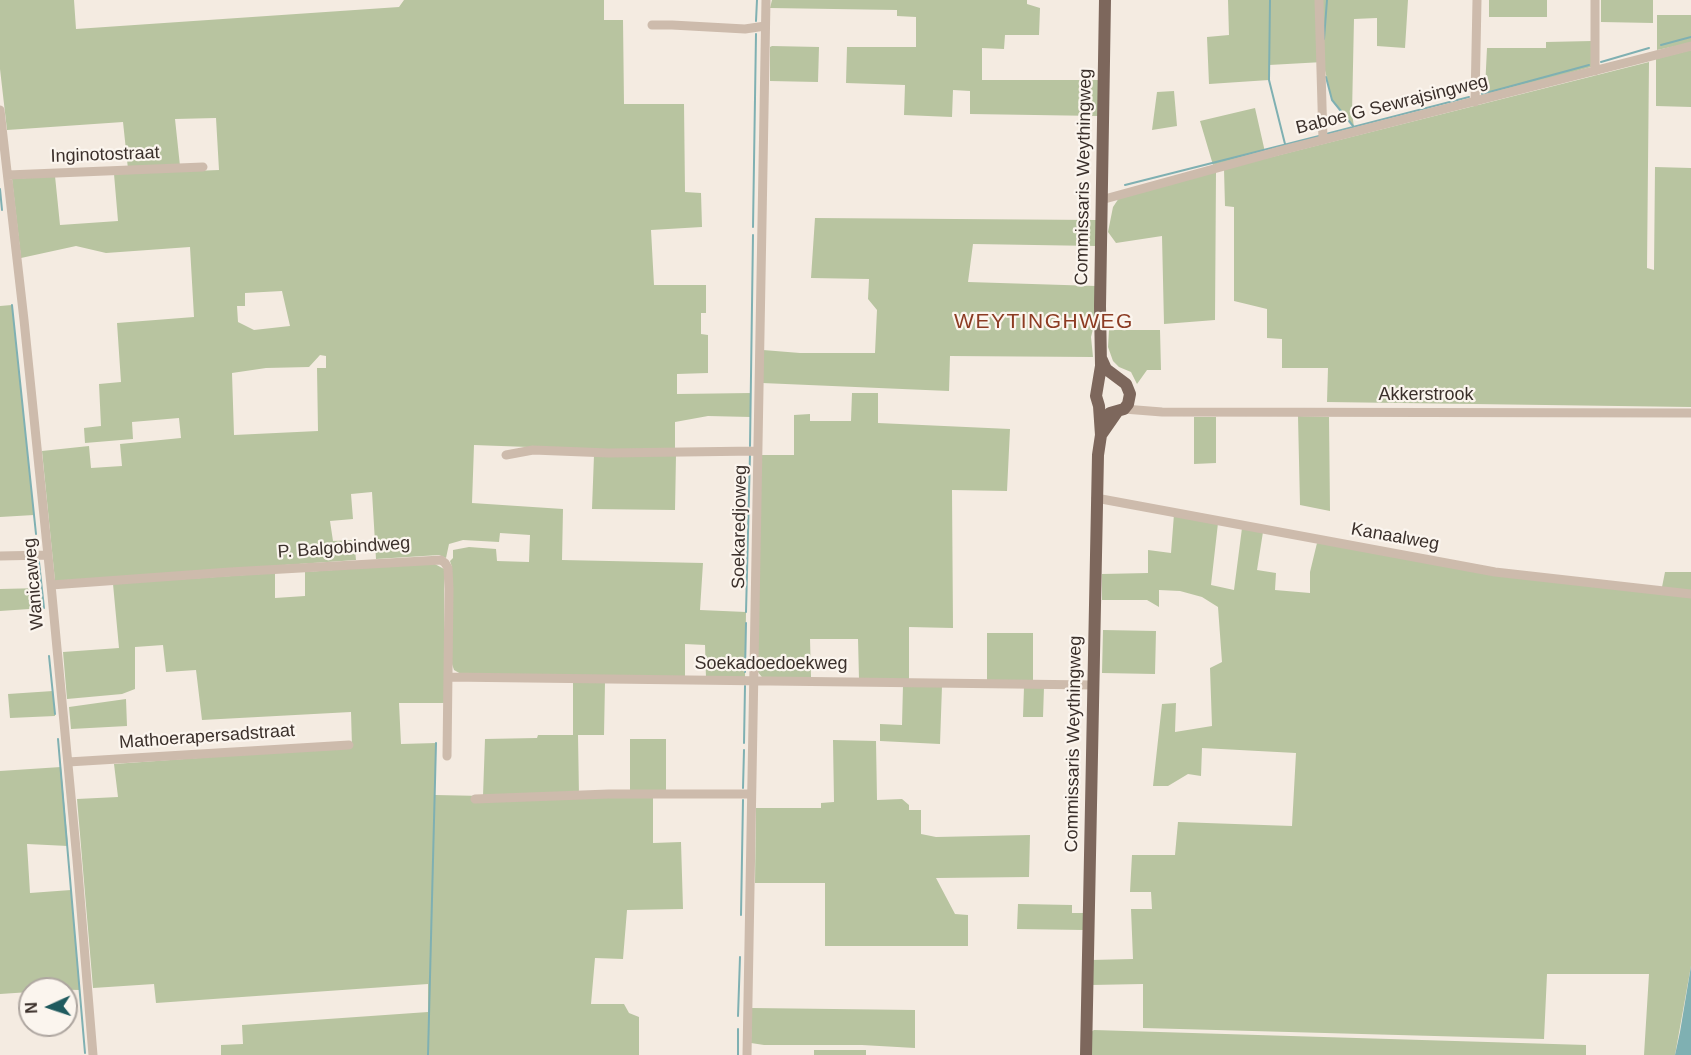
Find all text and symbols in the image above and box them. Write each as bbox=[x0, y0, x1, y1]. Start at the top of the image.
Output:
street label: Commissaris Weythingweg bbox=[1071, 68, 1097, 286]
street label: Baboe G Sewrajsingweg bbox=[1294, 71, 1490, 139]
street label: Inginotostraat bbox=[50, 142, 160, 168]
district label: WEYTINGHWEG bbox=[954, 309, 1134, 335]
street label: Akkerstrook bbox=[1378, 384, 1474, 406]
street label: Soekaredjoweg bbox=[728, 465, 752, 589]
street label: Kanaalweg bbox=[1349, 519, 1441, 555]
street label: P. Balgobindweg bbox=[277, 533, 411, 563]
street label: Wanicaweg bbox=[19, 537, 49, 631]
street label: Commissaris Weythingweg bbox=[1061, 635, 1087, 853]
street label: Soekadoedoekweg bbox=[694, 653, 848, 675]
street label: Mathoerapersadstraat bbox=[118, 720, 296, 754]
north arrow bbox=[18, 977, 78, 1037]
text: N bbox=[23, 1002, 40, 1014]

